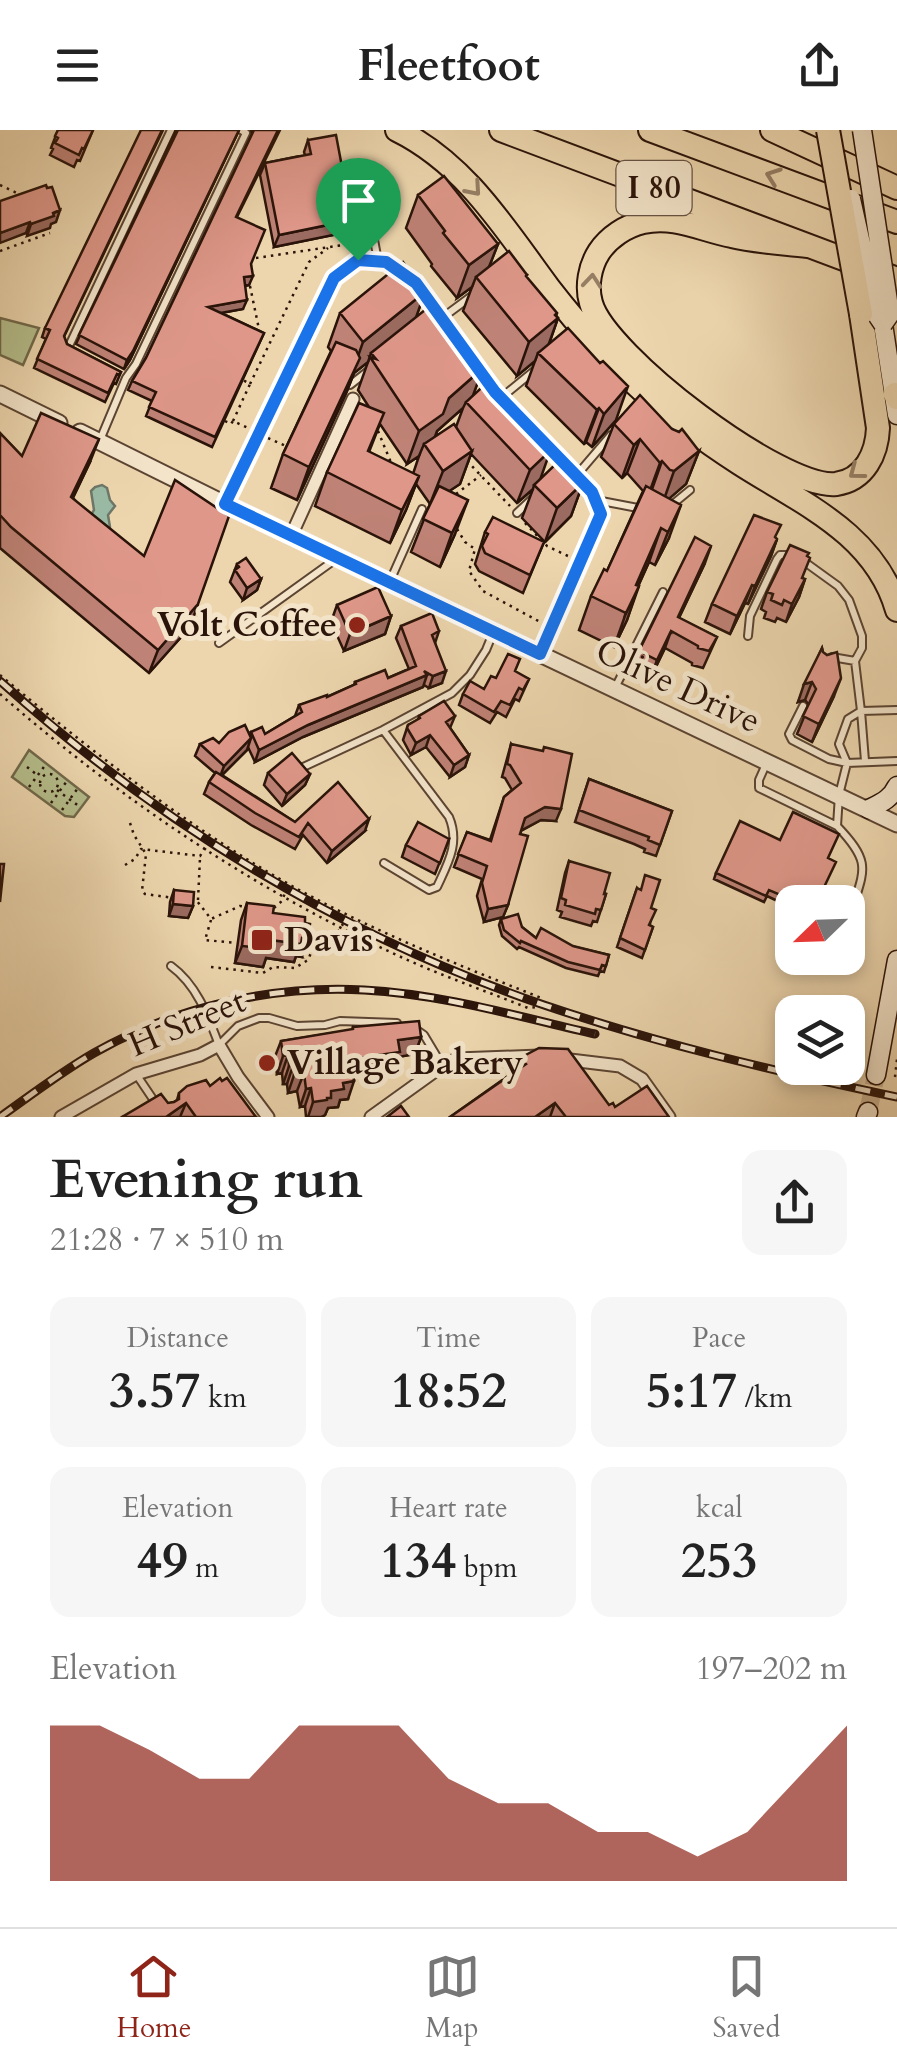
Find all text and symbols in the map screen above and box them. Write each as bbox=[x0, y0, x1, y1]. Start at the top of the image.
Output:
text: Fleetfoot bbox=[357, 35, 540, 96]
icon: menu bbox=[50, 38, 105, 93]
icon: share bbox=[792, 38, 847, 93]
pin bbox=[316, 158, 401, 261]
road number: I 80 bbox=[616, 161, 692, 215]
one-way arrow bbox=[765, 167, 782, 188]
icon: arrive bbox=[331, 173, 386, 228]
one-way arrow bbox=[462, 177, 480, 196]
one-way arrow bbox=[580, 273, 602, 289]
one-way arrow bbox=[850, 460, 868, 477]
place label: Volt Coffee bbox=[157, 601, 337, 649]
marker: Volt Coffee bbox=[346, 614, 368, 636]
street label: Olive Drive bbox=[588, 627, 768, 745]
north arrow bbox=[775, 885, 865, 975]
map controls bbox=[775, 885, 865, 1085]
place label: Davis bbox=[284, 916, 374, 964]
marker: Davis bbox=[249, 927, 275, 953]
street label: H Street bbox=[121, 977, 253, 1069]
button: layers bbox=[775, 995, 865, 1085]
place label: Village Bakery bbox=[287, 1039, 523, 1087]
marker: Village Bakery bbox=[256, 1052, 278, 1074]
text: Evening run bbox=[50, 1143, 363, 1217]
button: share bbox=[742, 1150, 847, 1255]
text: 21:28 · 7 × 510 m bbox=[50, 1218, 284, 1262]
text: Distance bbox=[127, 1319, 229, 1357]
text: Time bbox=[416, 1319, 481, 1357]
text: Pace bbox=[692, 1319, 746, 1357]
text: 3.57 bbox=[109, 1357, 200, 1425]
text: 18:52 bbox=[390, 1357, 507, 1425]
text: 5:17 bbox=[646, 1357, 737, 1425]
text: km bbox=[200, 1379, 247, 1417]
text: /km bbox=[737, 1379, 792, 1417]
text: Elevation bbox=[122, 1489, 233, 1527]
text: Heart rate bbox=[389, 1489, 508, 1527]
text: kcal bbox=[696, 1489, 743, 1527]
text: 49 bbox=[137, 1527, 188, 1595]
text: 134 bbox=[380, 1527, 456, 1595]
text: 253 bbox=[681, 1527, 758, 1595]
text: m bbox=[188, 1549, 219, 1587]
text: bpm bbox=[456, 1549, 517, 1587]
text: Elevation bbox=[50, 1647, 177, 1691]
text: 197–202 m bbox=[695, 1647, 847, 1691]
tab: Home bbox=[117, 1949, 191, 2047]
tab: Map bbox=[425, 1949, 480, 2047]
tab: Saved bbox=[713, 1949, 780, 2047]

